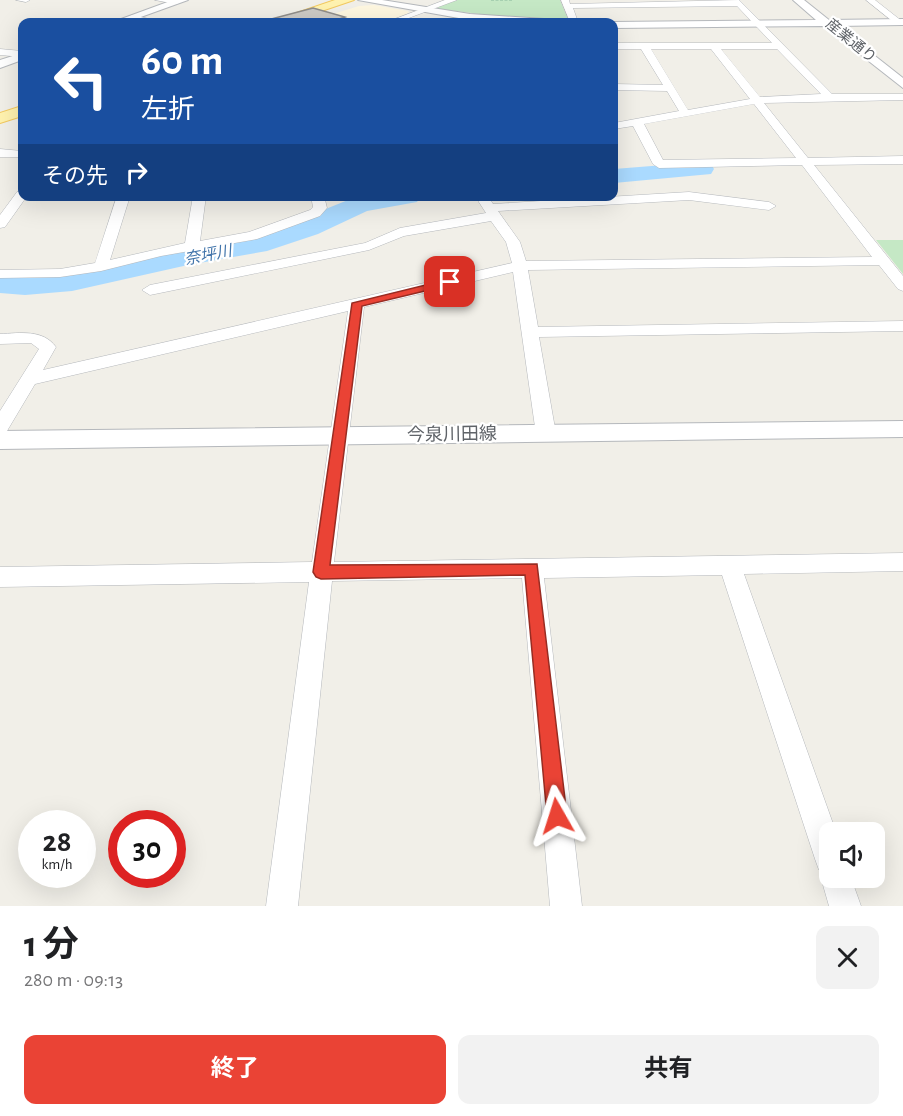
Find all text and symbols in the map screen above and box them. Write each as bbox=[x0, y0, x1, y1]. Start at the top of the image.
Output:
street label: 産業通り bbox=[823, 16, 880, 66]
text: 60 m bbox=[141, 40, 223, 82]
icon: left bbox=[42, 42, 120, 120]
text: 左折 bbox=[141, 96, 195, 123]
icon: right bbox=[120, 156, 153, 189]
text: その先 bbox=[42, 165, 108, 187]
water label: 奈坪川 bbox=[183, 241, 235, 267]
pin bbox=[424, 256, 475, 307]
icon: arrive bbox=[433, 265, 466, 298]
street label: 今泉川田線 bbox=[407, 423, 497, 445]
position arrow bbox=[525, 784, 589, 848]
speed limit sign: 30 bbox=[108, 810, 186, 888]
map controls bbox=[819, 822, 885, 888]
button: sound bbox=[819, 822, 885, 888]
text: 28 bbox=[43, 827, 71, 857]
text: km/h bbox=[42, 857, 72, 872]
button: close bbox=[816, 926, 879, 989]
text: 1 分 bbox=[24, 927, 78, 963]
text: 280 m · 09:13 bbox=[24, 970, 123, 990]
button: 終了 bbox=[24, 1035, 446, 1104]
button: 共有 bbox=[458, 1035, 879, 1104]

